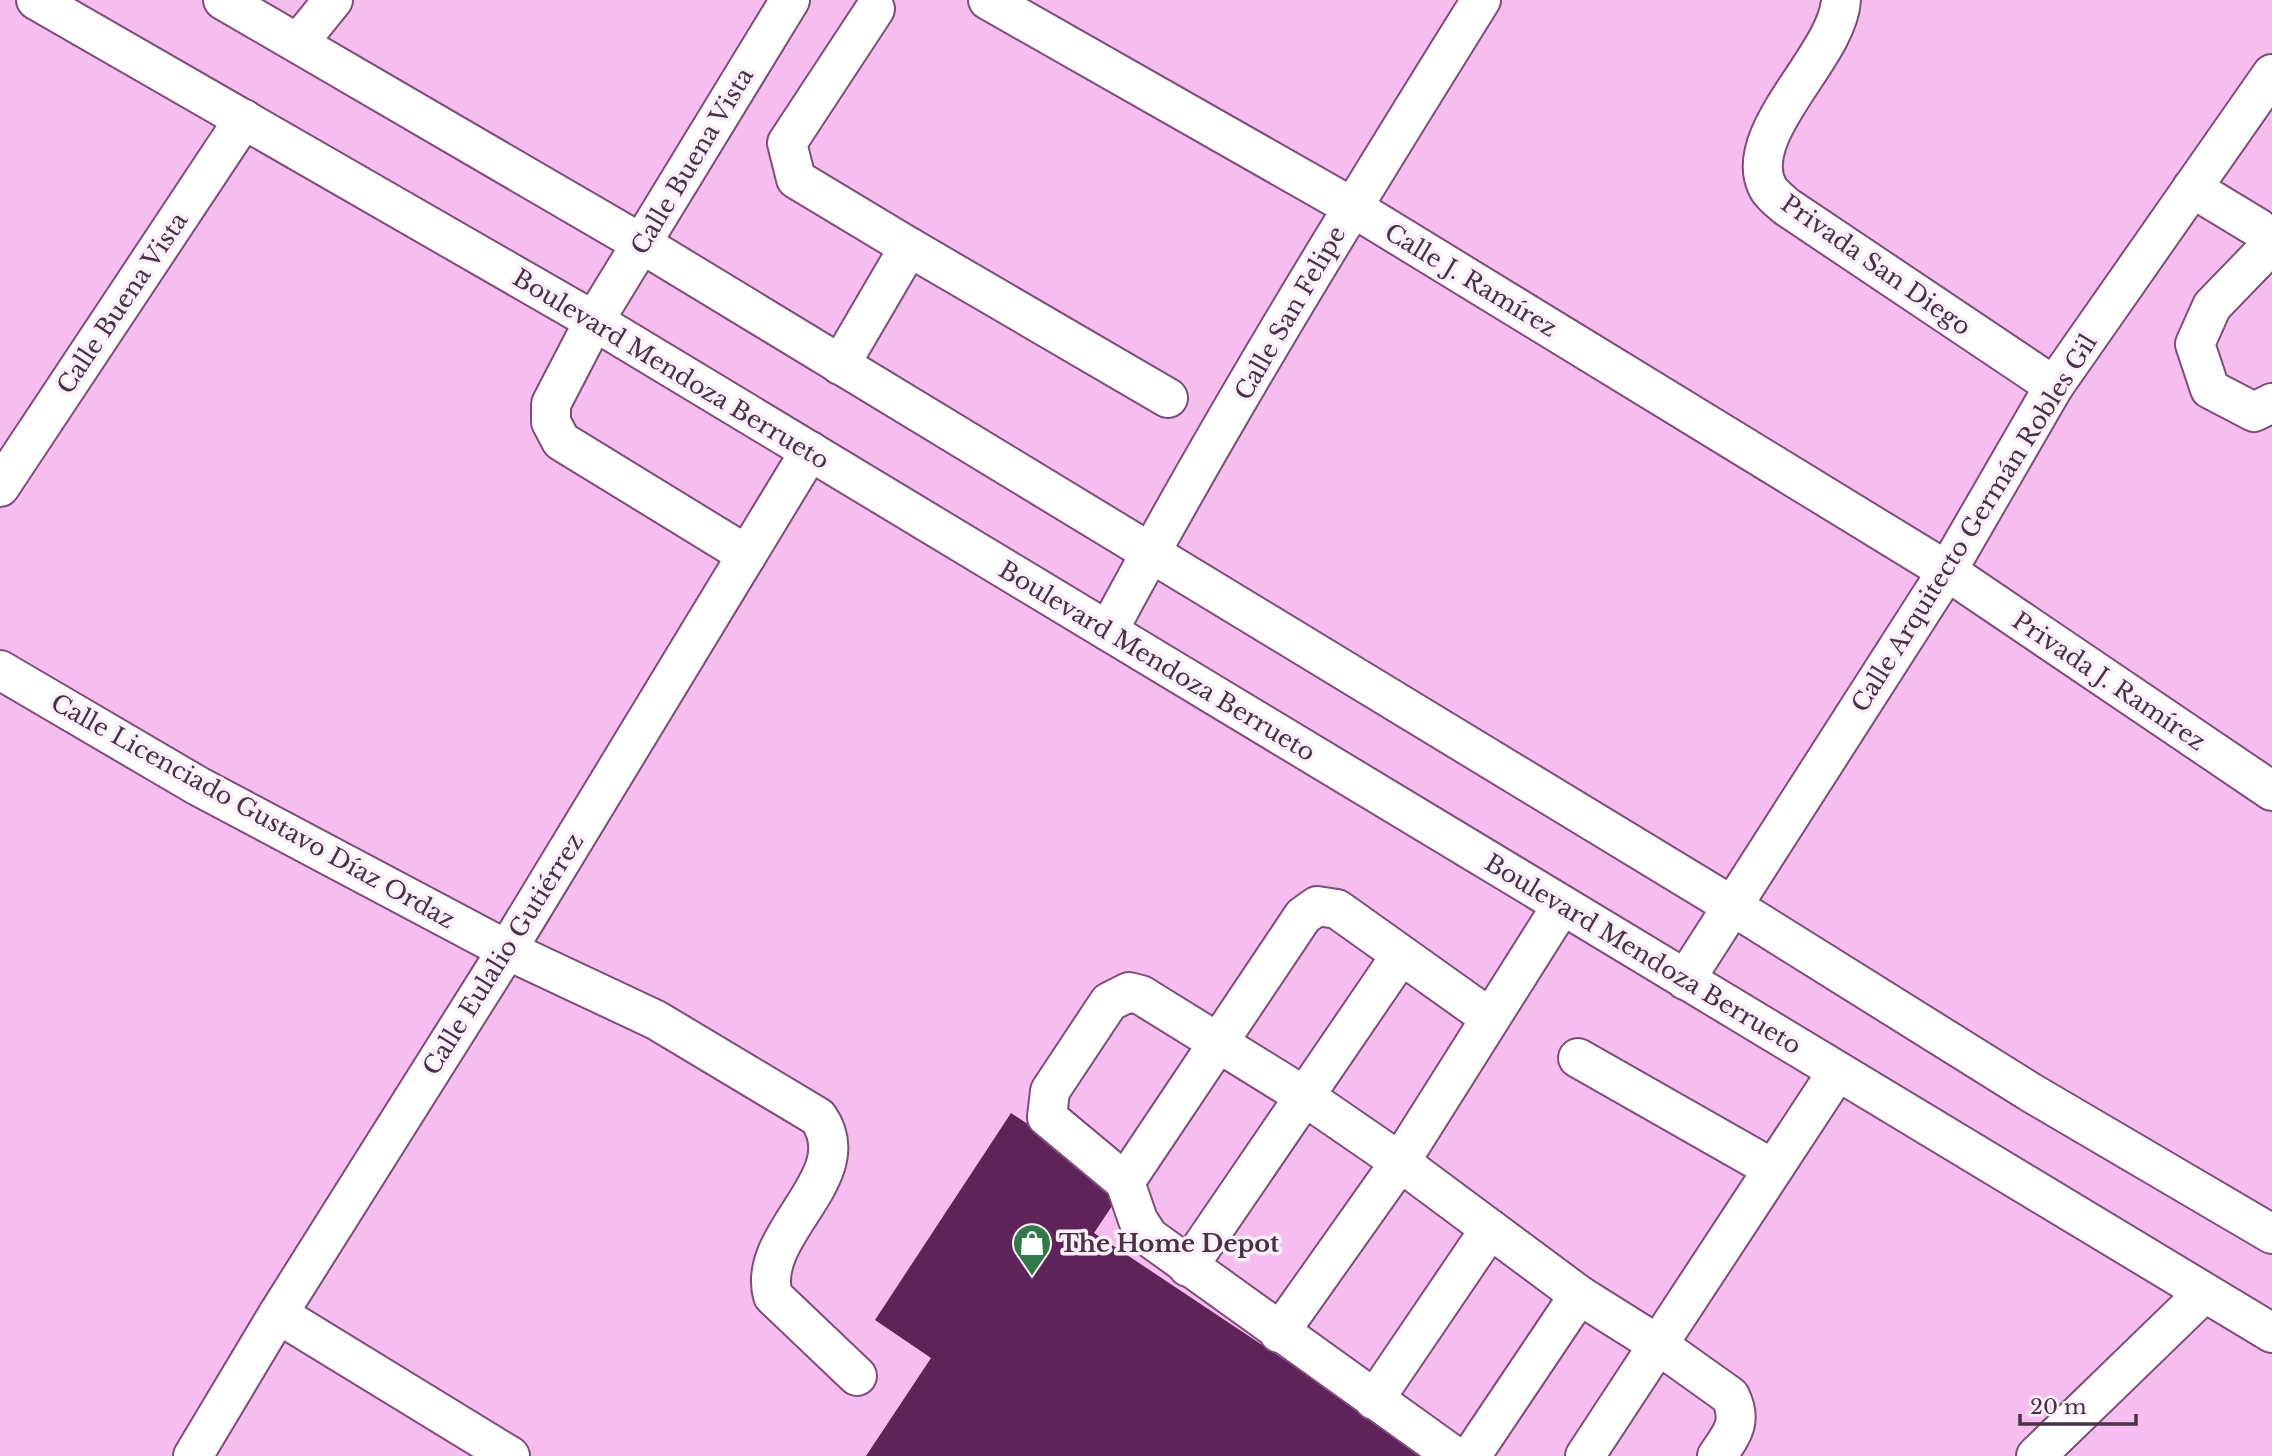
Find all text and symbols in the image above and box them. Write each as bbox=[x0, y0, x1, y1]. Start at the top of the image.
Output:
street label: Calle Buena Vista bbox=[625, 62, 759, 260]
street label: Privada San Diego bbox=[1775, 189, 1977, 341]
street label: Calle Buena Vista bbox=[51, 206, 194, 399]
street label: Calle J. Ramírez bbox=[1380, 217, 1562, 343]
street label: Calle San Felipe bbox=[1228, 221, 1352, 405]
street label: Boulevard Mendoza Berrueto bbox=[508, 263, 834, 475]
street label: Calle Arquitecto Germán Robles Gil bbox=[1845, 329, 2103, 717]
street label: Boulevard Mendoza Berrueto bbox=[994, 555, 1320, 767]
street label: Privada J. Ramírez bbox=[2007, 606, 2211, 756]
street label: Calle Licenciado Gustavo Díaz Ordaz bbox=[46, 688, 460, 934]
street label: Calle Eulalio Gutiérrez bbox=[417, 828, 589, 1080]
street label: Boulevard Mendoza Berrueto bbox=[1480, 848, 1806, 1060]
shop icon: The Home Depot bbox=[1011, 1222, 1053, 1277]
place label: The Home Depot bbox=[1059, 1229, 1280, 1258]
scale bar bbox=[2020, 1382, 2136, 1426]
text: 20 m bbox=[2030, 1394, 2087, 1420]

